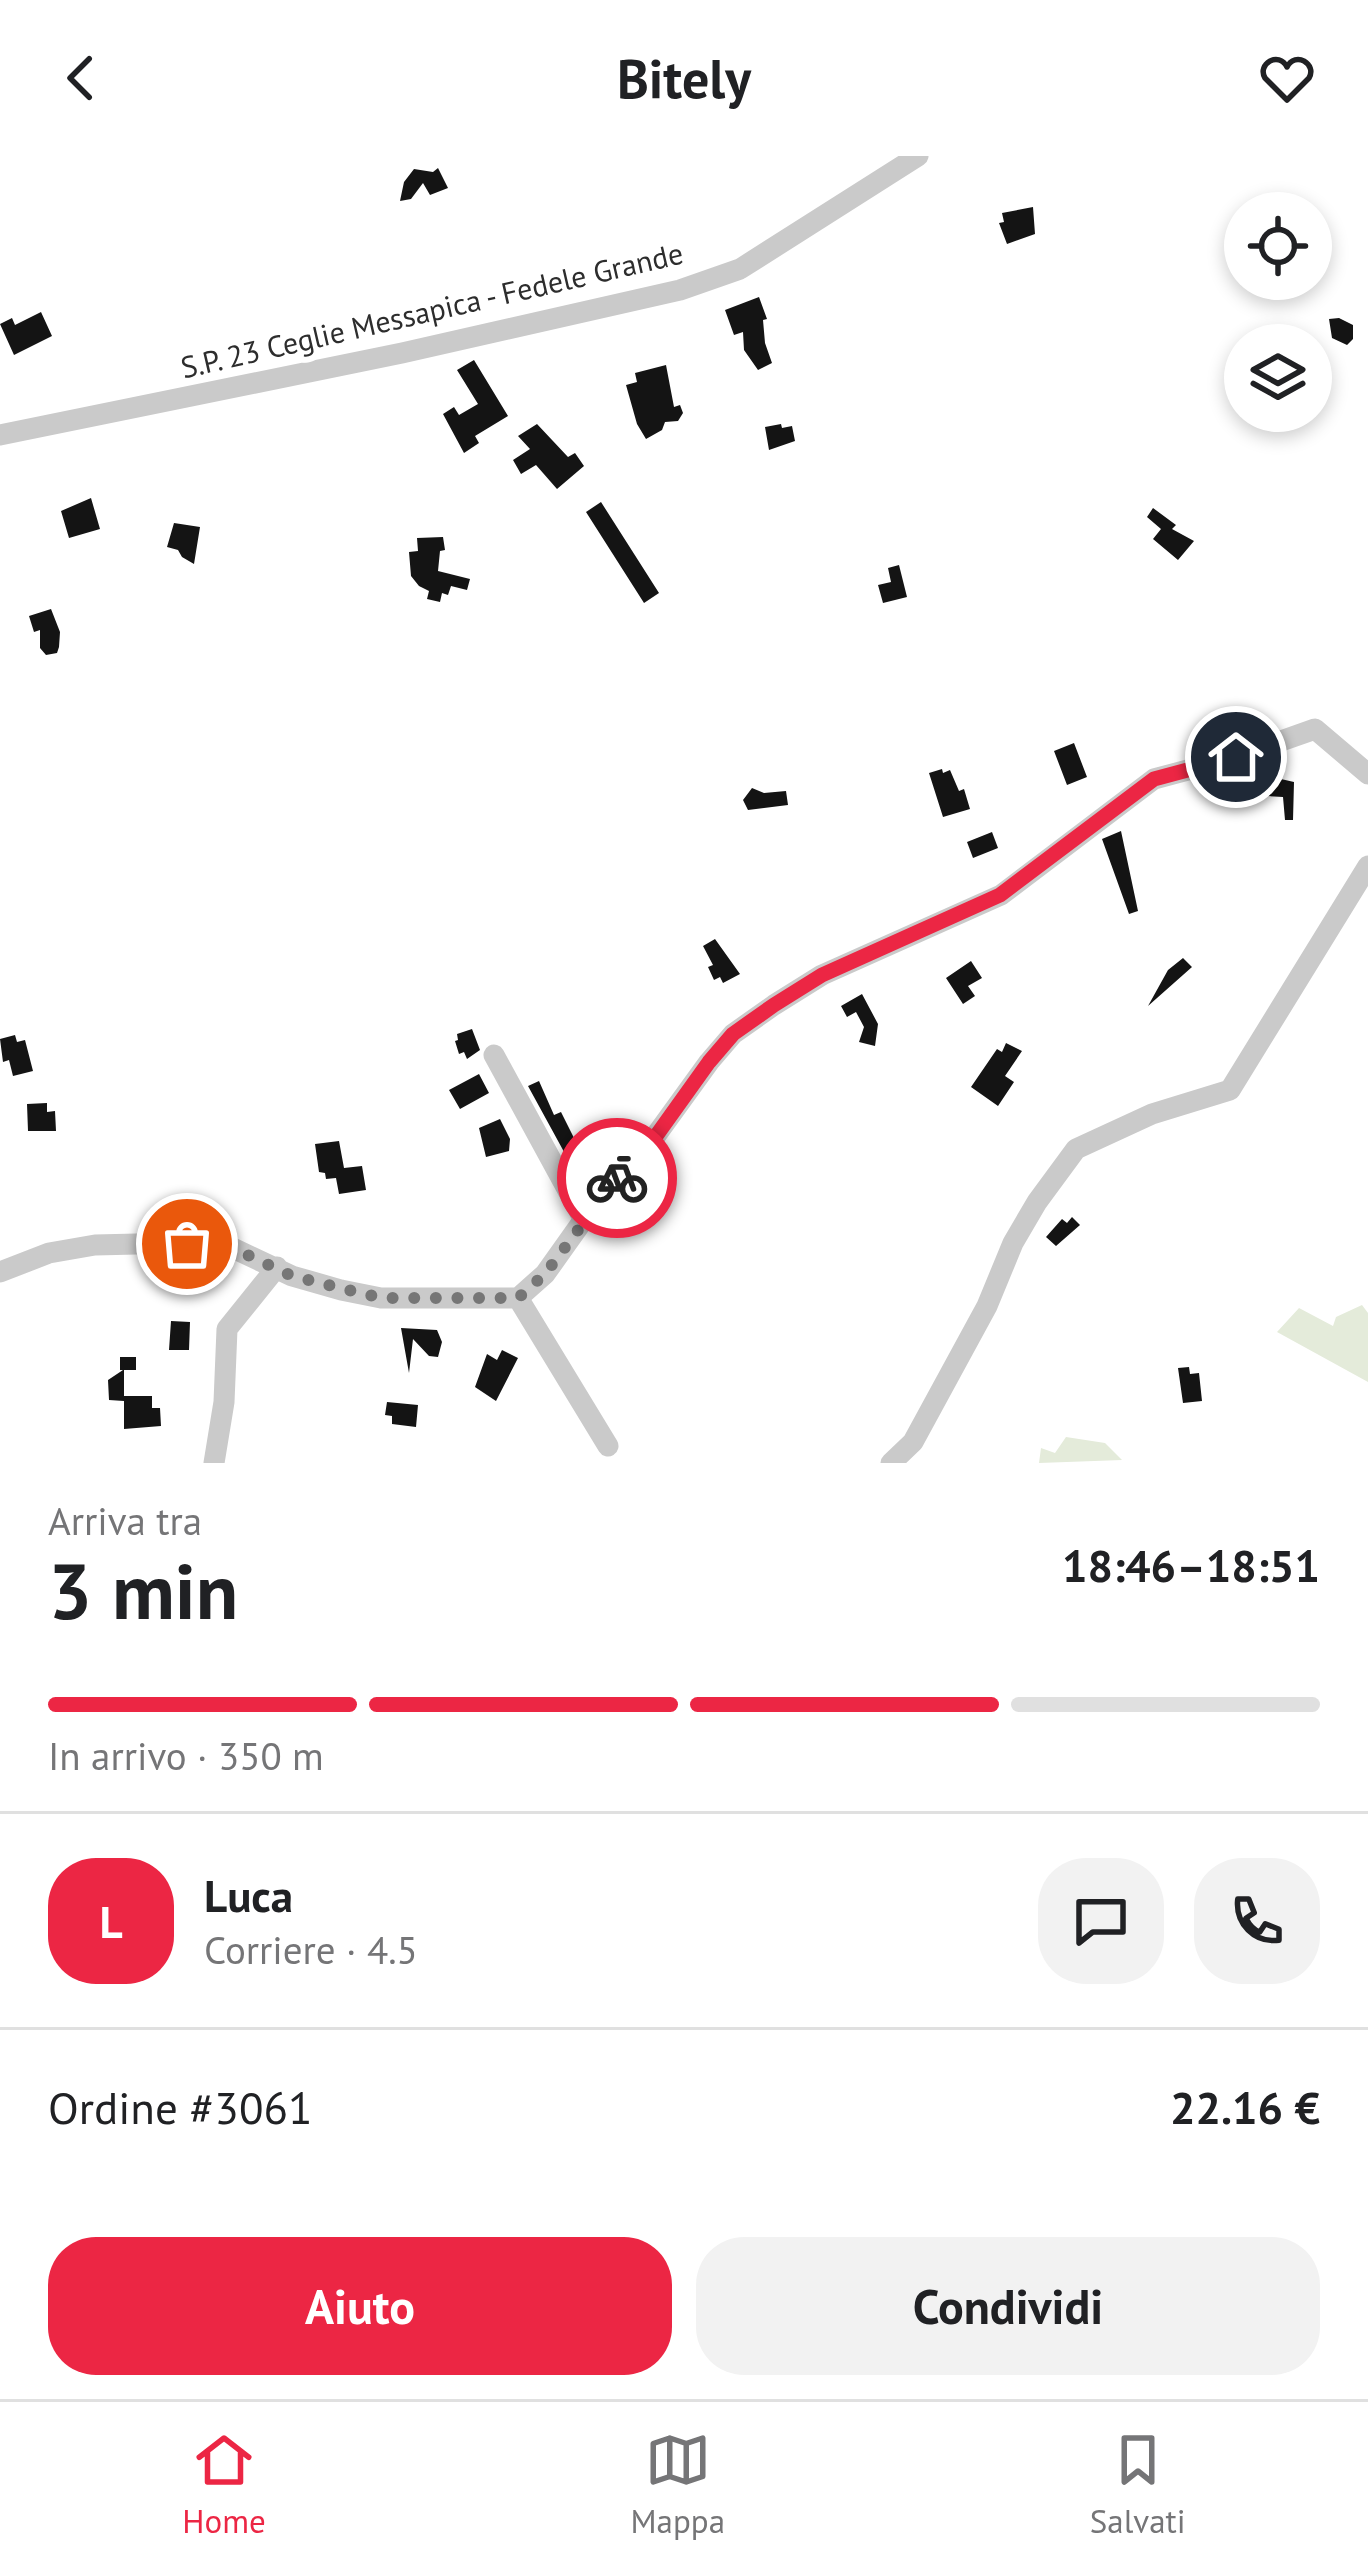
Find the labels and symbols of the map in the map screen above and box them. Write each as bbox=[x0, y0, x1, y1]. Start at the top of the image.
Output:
street label: S.P. 23 Ceglie Messapica - Fedele Grande bbox=[177, 233, 687, 386]
pin bbox=[1185, 706, 1287, 808]
courier bbox=[557, 1118, 677, 1238]
pin bbox=[136, 1193, 238, 1295]

